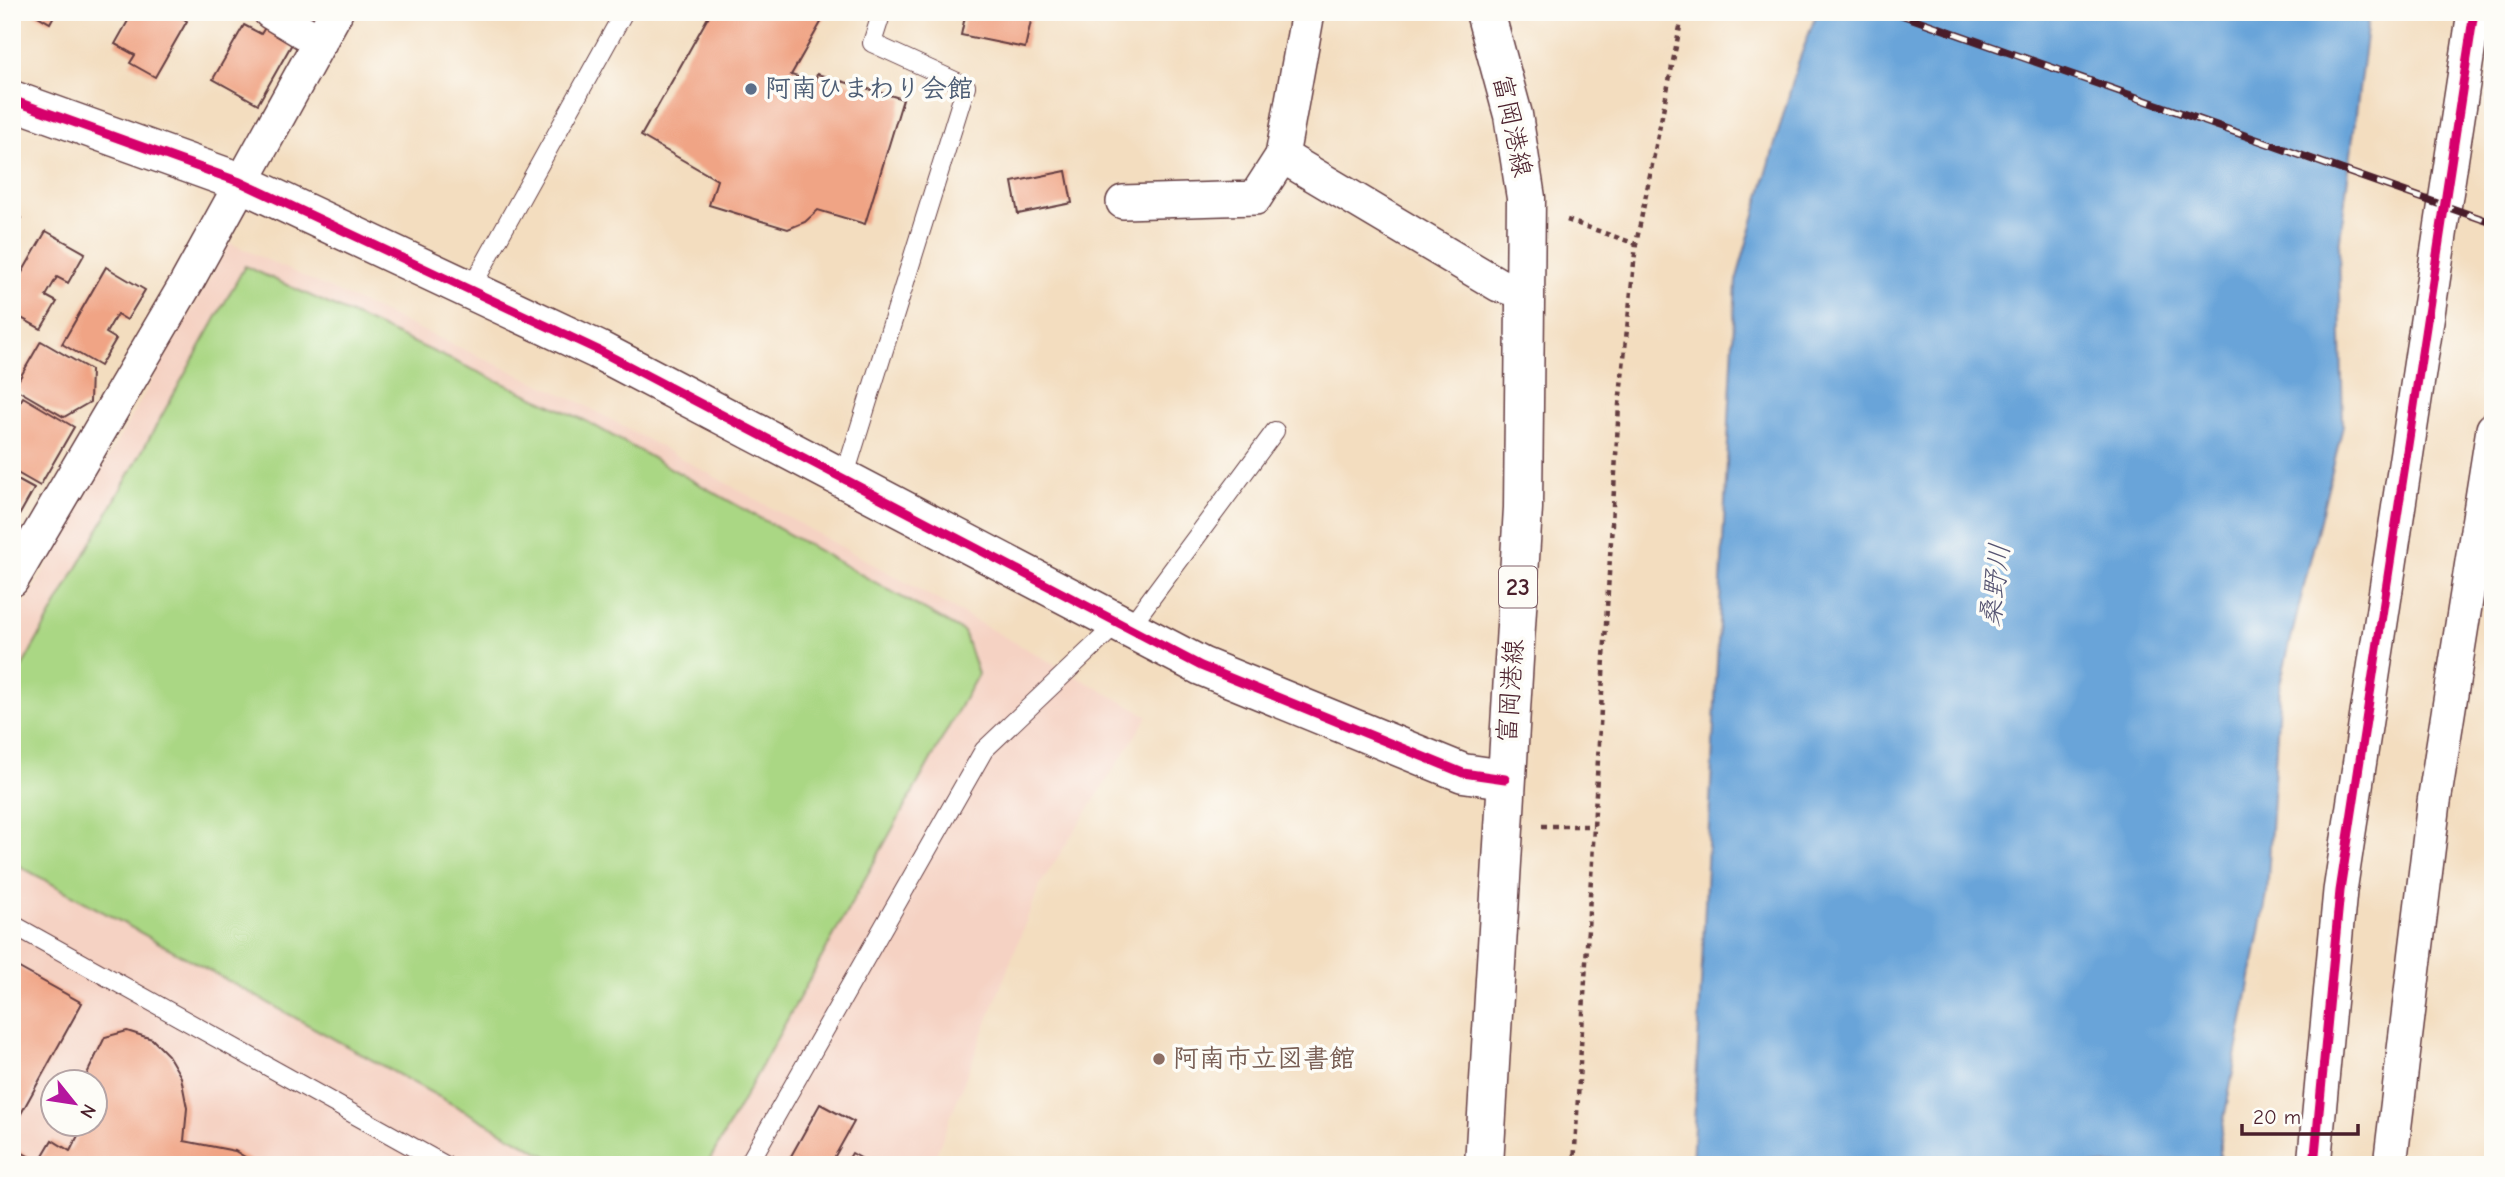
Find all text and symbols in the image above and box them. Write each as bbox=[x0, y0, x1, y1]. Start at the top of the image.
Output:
street label: 富岡港線 bbox=[1487, 72, 1537, 180]
place label: 阿南ひまわり会館 bbox=[765, 74, 973, 104]
marker: 阿南ひまわり会館 bbox=[743, 81, 759, 97]
water label: 桑野川 bbox=[1974, 541, 2016, 629]
road number: 23 bbox=[1499, 566, 1537, 608]
street label: 富岡港線 bbox=[1492, 638, 1530, 744]
place label: 阿南市立図書館 bbox=[1173, 1044, 1355, 1074]
marker: 阿南市立図書館 bbox=[1151, 1051, 1167, 1067]
north arrow bbox=[38, 1068, 108, 1138]
scale bar bbox=[2242, 1093, 2358, 1137]
text: N bbox=[75, 1100, 100, 1122]
text: 20 m bbox=[2253, 1105, 2301, 1129]

